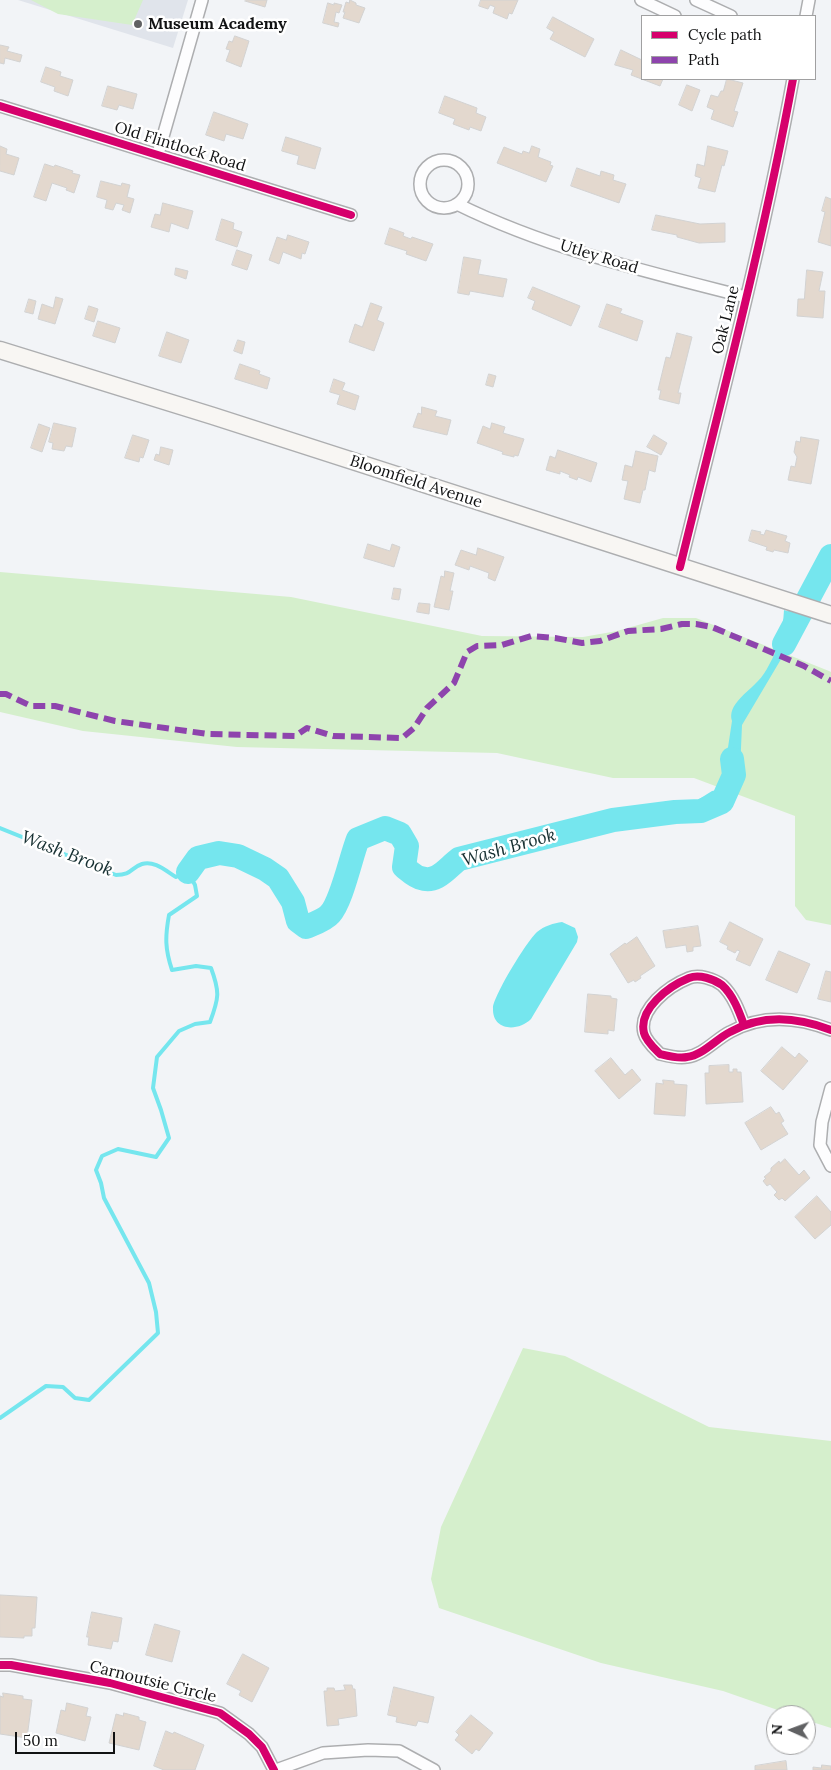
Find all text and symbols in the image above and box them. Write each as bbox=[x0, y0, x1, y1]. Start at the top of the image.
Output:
place label: Museum Academy bbox=[148, 14, 287, 34]
legend bbox=[641, 15, 816, 80]
marker: Museum Academy bbox=[132, 18, 144, 30]
text: Cycle path bbox=[688, 25, 762, 44]
text: Path bbox=[688, 50, 719, 69]
street label: Old Flintlock Road bbox=[112, 118, 248, 176]
street label: Utley Road bbox=[558, 236, 640, 278]
street label: Oak Lane bbox=[708, 284, 744, 356]
street label: Bloomfield Avenue bbox=[347, 452, 485, 512]
water label: Wash Brook bbox=[460, 824, 558, 872]
water label: Wash Brook bbox=[18, 827, 116, 881]
street label: Carnoutsie Circle bbox=[88, 1657, 218, 1707]
north arrow bbox=[766, 1705, 816, 1755]
scale bar bbox=[18, 1722, 118, 1754]
text: N bbox=[768, 1724, 786, 1735]
text: 50 m bbox=[23, 1731, 58, 1750]

